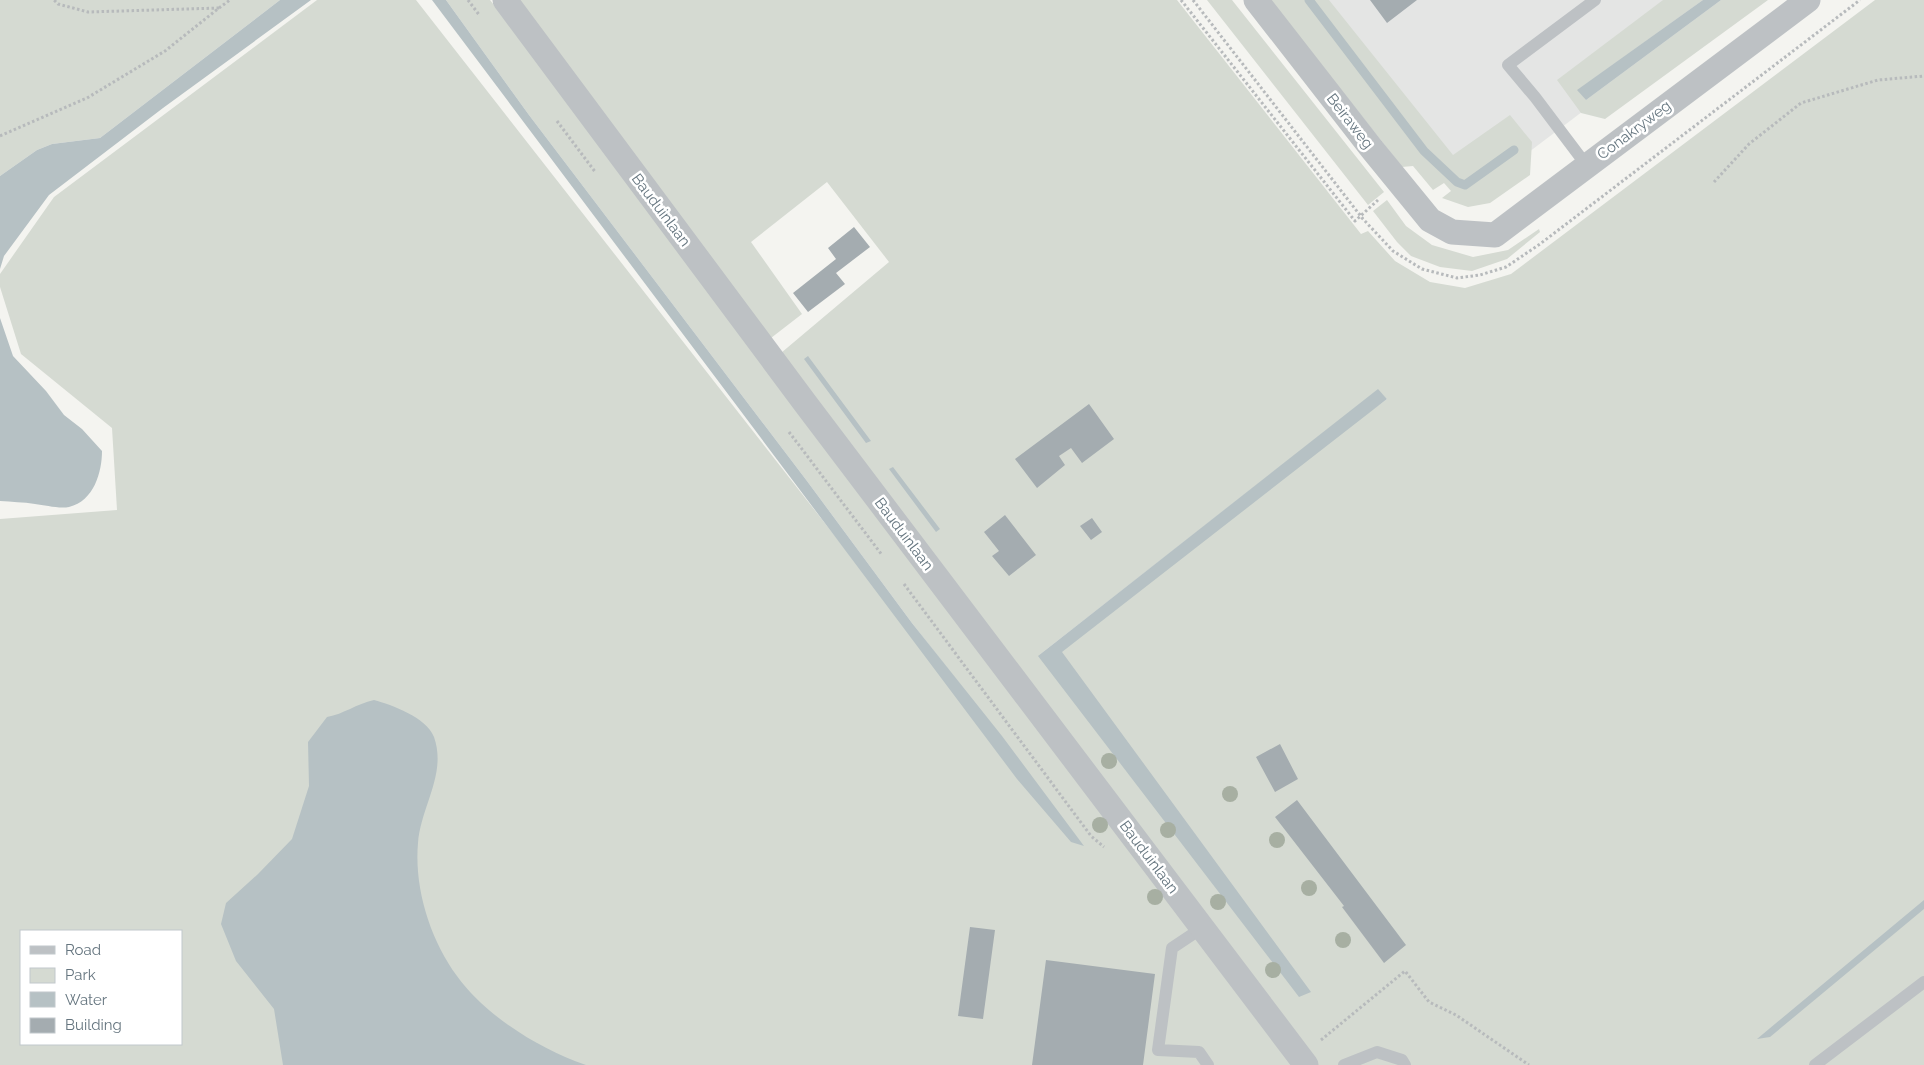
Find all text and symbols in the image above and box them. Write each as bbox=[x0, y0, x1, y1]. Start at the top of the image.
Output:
street label: Beiraweg bbox=[1323, 90, 1377, 152]
street label: Conakryweg bbox=[1594, 96, 1674, 164]
street label: Bauduinlaan bbox=[628, 170, 694, 250]
street label: Bauduinlaan bbox=[871, 494, 937, 574]
street label: Bauduinlaan bbox=[1116, 817, 1182, 897]
legend bbox=[20, 930, 182, 1045]
text: Road bbox=[65, 941, 101, 959]
text: Park bbox=[65, 966, 96, 984]
text: Water bbox=[65, 991, 108, 1009]
text: Building bbox=[65, 1016, 122, 1034]

